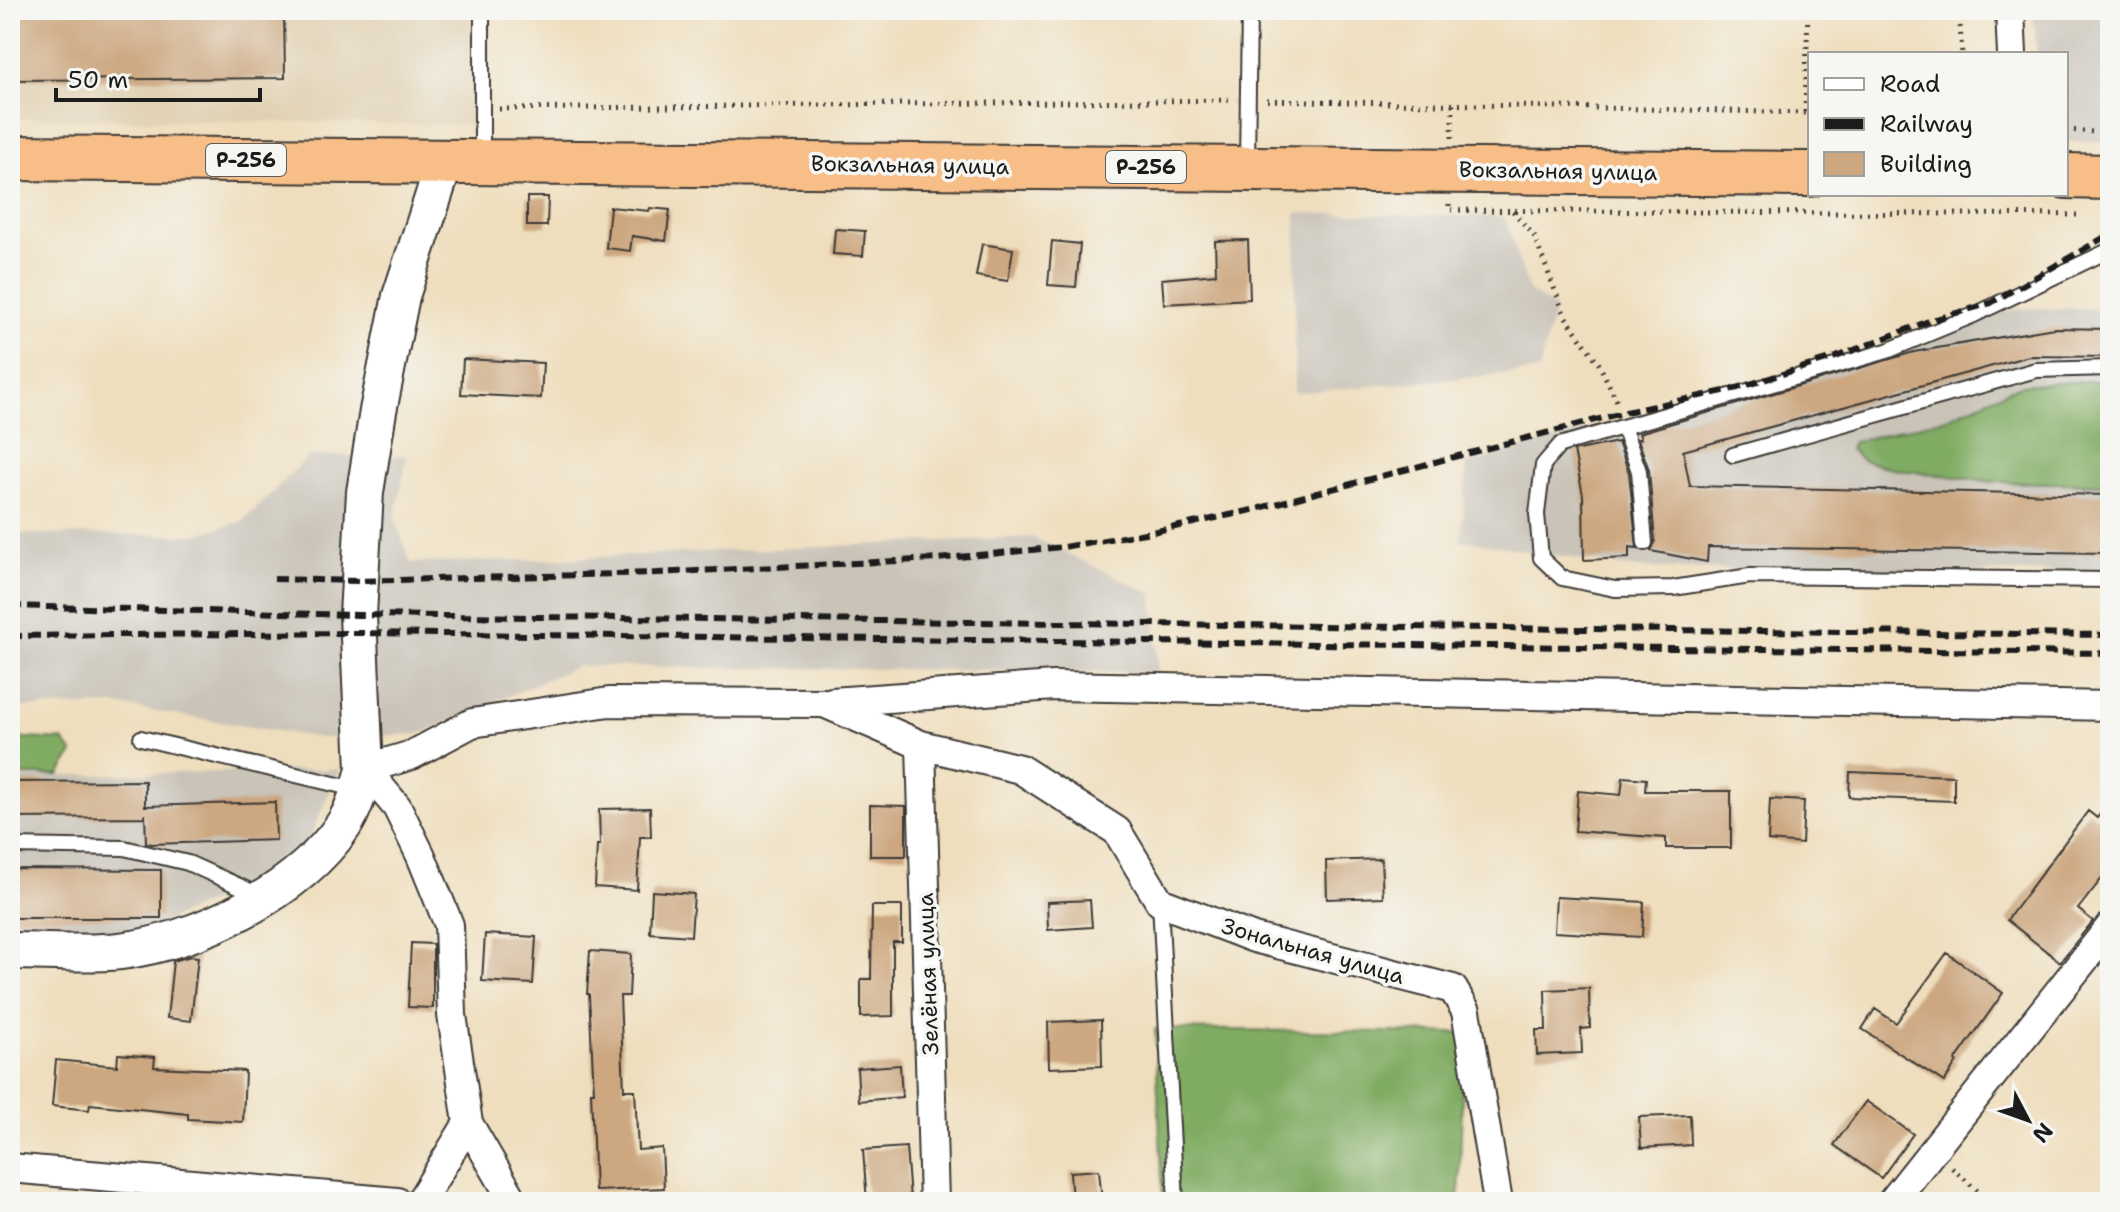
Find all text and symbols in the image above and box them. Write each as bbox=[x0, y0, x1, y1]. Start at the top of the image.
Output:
scale bar bbox=[56, 52, 260, 102]
legend bbox=[1808, 52, 2068, 196]
text: 50 m bbox=[68, 64, 128, 96]
text: Road bbox=[1880, 68, 1940, 100]
text: Railway bbox=[1880, 108, 1973, 140]
road number: Р-256 bbox=[206, 144, 286, 176]
text: Building bbox=[1880, 148, 1972, 180]
street label: Вокзальная улица bbox=[811, 149, 1010, 181]
road number: Р-256 bbox=[1106, 151, 1186, 183]
street label: Вокзальная улица bbox=[1459, 155, 1658, 187]
street label: Зелёная улица bbox=[911, 892, 945, 1056]
street label: Зональная улица bbox=[1218, 911, 1408, 991]
north arrow bbox=[1988, 1080, 2068, 1160]
text: N bbox=[2026, 1117, 2059, 1149]

